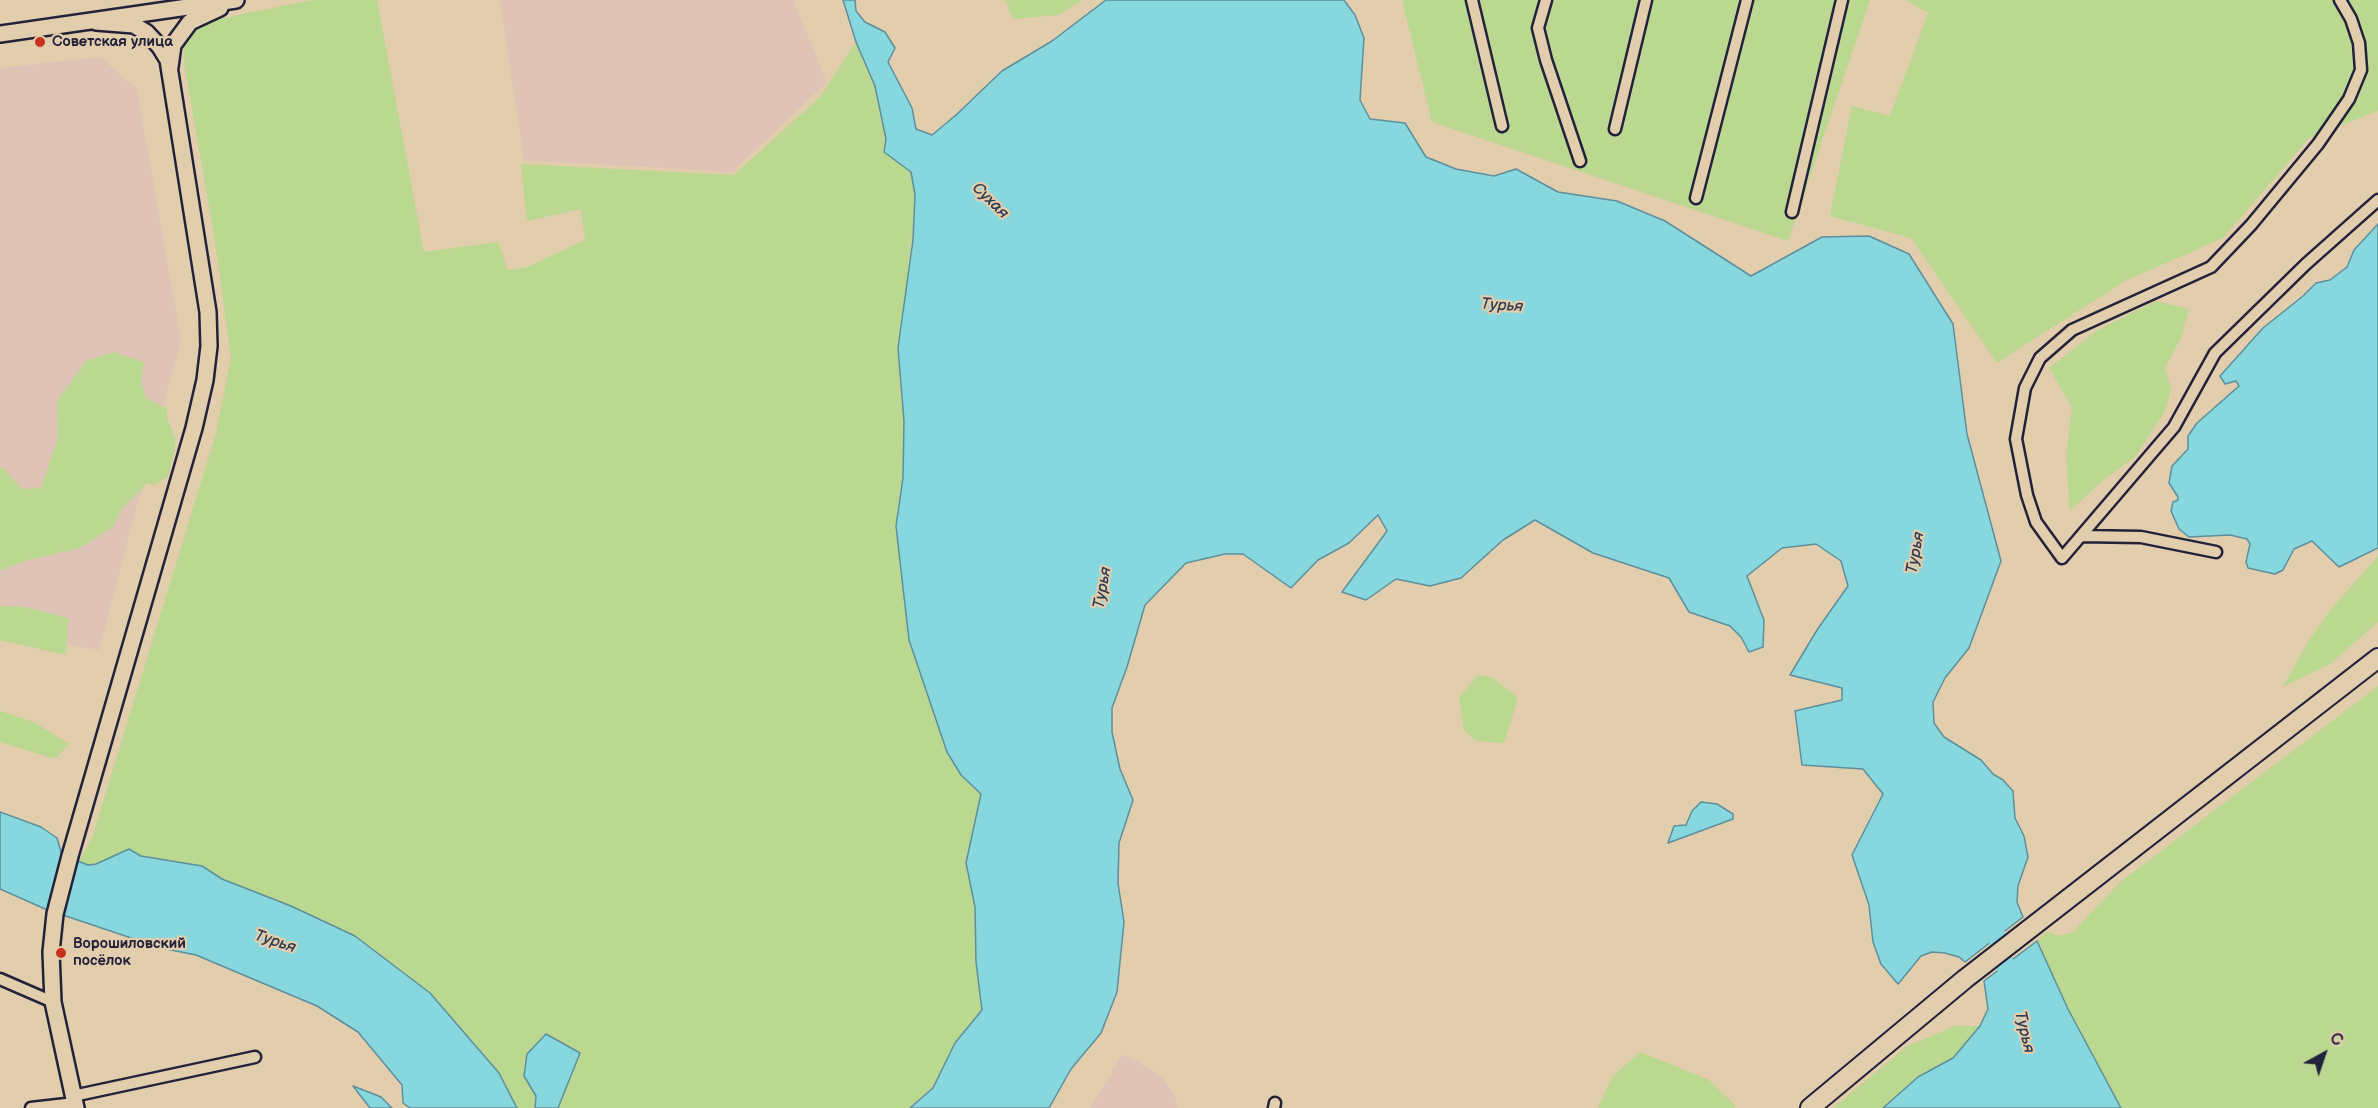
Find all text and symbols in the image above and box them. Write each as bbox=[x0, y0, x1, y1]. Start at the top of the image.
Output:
place label: Советская улица bbox=[52, 33, 173, 51]
marker: Советская улица bbox=[33, 35, 47, 49]
water label: Сухая bbox=[968, 179, 1012, 223]
water label: Турья bbox=[1480, 295, 1524, 317]
water label: Турья bbox=[1903, 530, 1929, 576]
water label: Турья bbox=[1090, 565, 1116, 611]
water label: Турья bbox=[252, 926, 298, 958]
place label: Ворошиловский посёлок bbox=[73, 935, 186, 970]
marker: Ворошиловский посёлок bbox=[54, 946, 68, 960]
water label: Турья bbox=[2010, 1009, 2038, 1055]
north arrow bbox=[2294, 1024, 2354, 1084]
text: С bbox=[2326, 1029, 2346, 1051]

